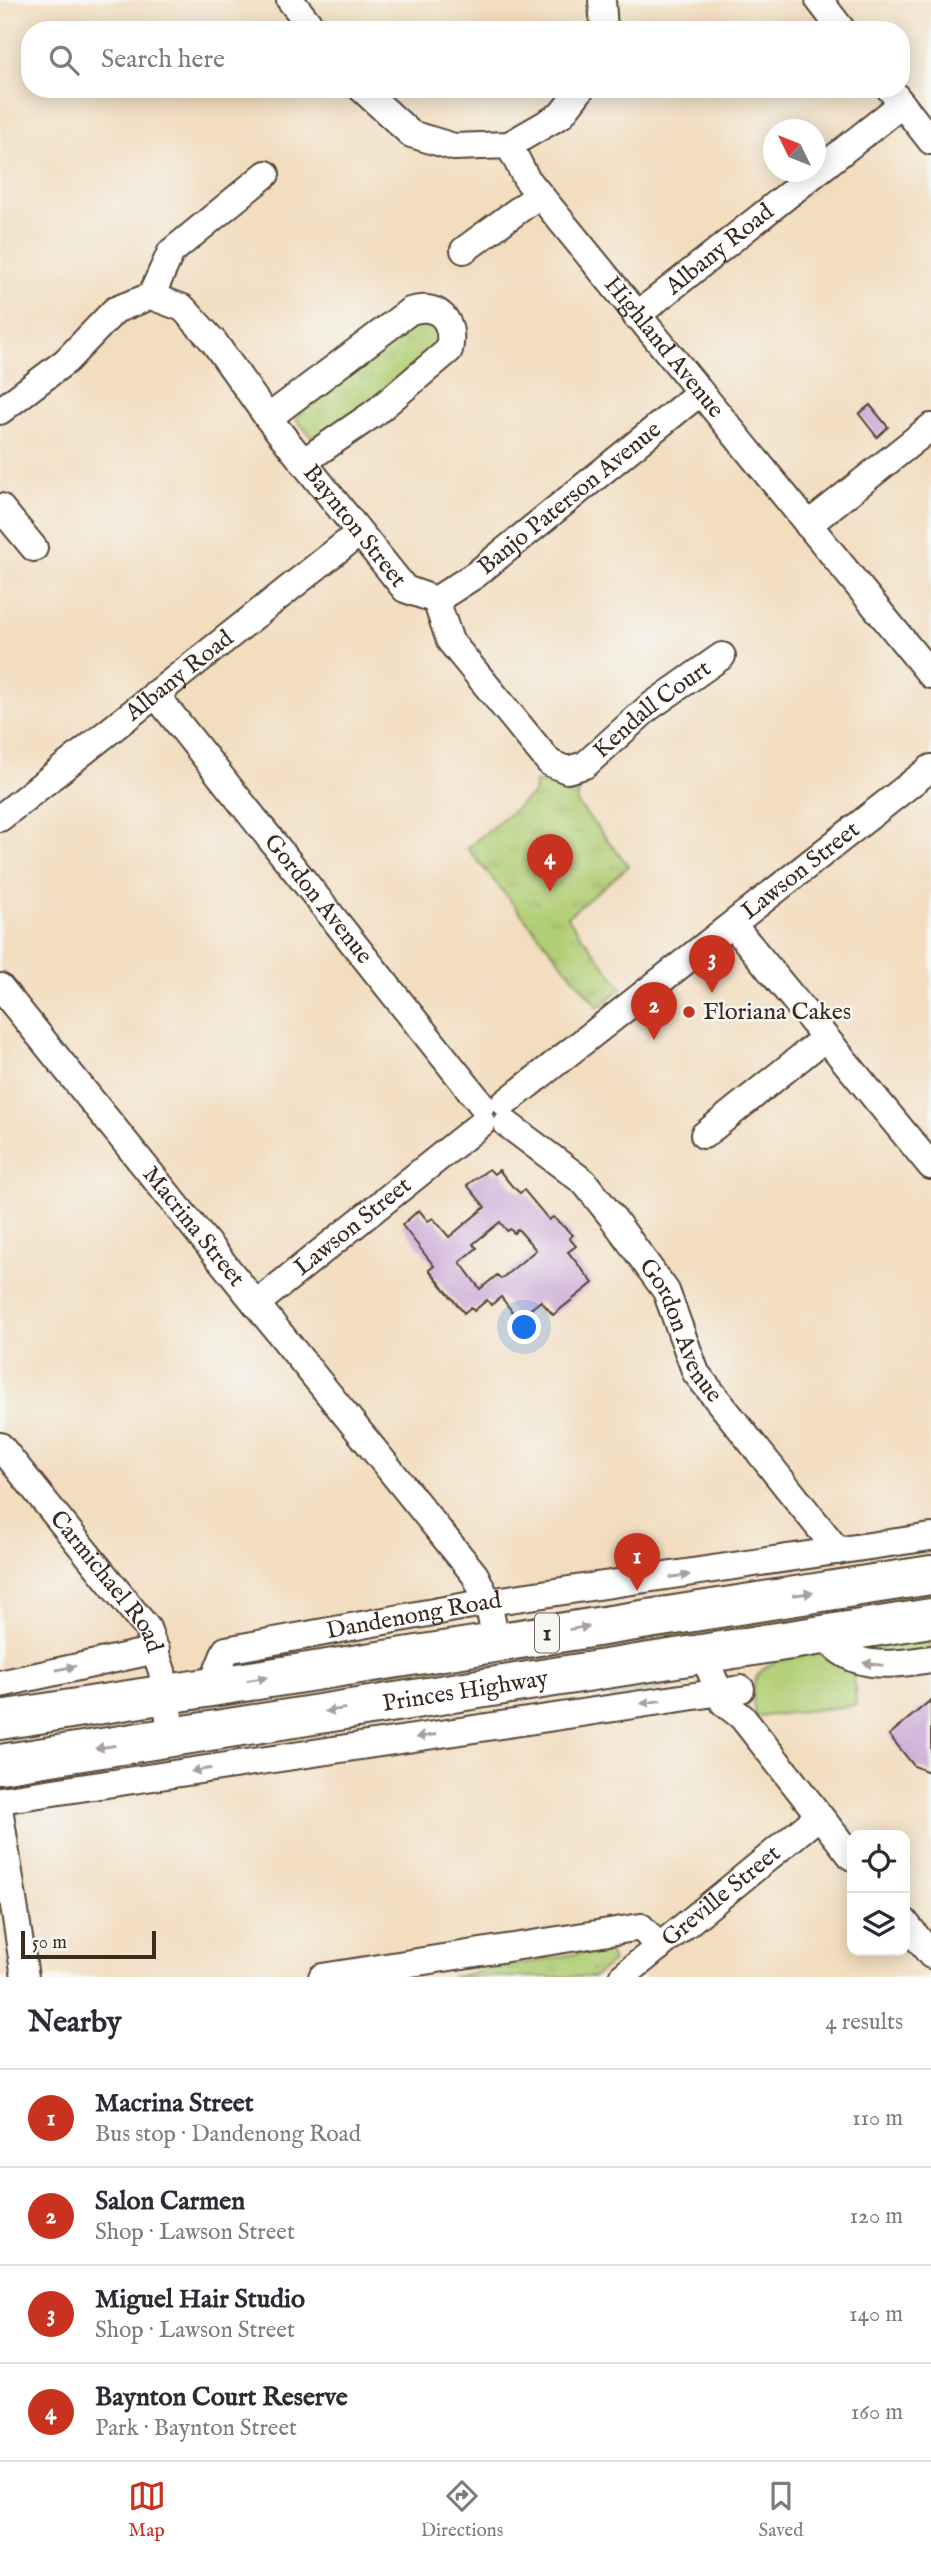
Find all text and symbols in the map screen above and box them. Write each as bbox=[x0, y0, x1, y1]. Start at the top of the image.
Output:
search box bbox=[21, 21, 910, 98]
icon: search bbox=[45, 41, 83, 79]
text: Search here bbox=[101, 43, 225, 76]
north arrow bbox=[763, 119, 826, 182]
street label: Albany Road bbox=[658, 197, 780, 303]
street label: Highland Avenue bbox=[597, 270, 731, 425]
street label: Banjo Paterson Avenue bbox=[471, 414, 668, 582]
street label: Baynton Street bbox=[296, 458, 413, 594]
street label: Albany Road bbox=[118, 623, 240, 729]
street label: Kendall Court bbox=[587, 653, 717, 766]
street label: Lawson Street bbox=[735, 815, 866, 927]
street label: Gordon Avenue bbox=[257, 828, 379, 970]
pin: 4 bbox=[527, 834, 573, 892]
pin: 3 bbox=[689, 935, 735, 993]
pin: 2 bbox=[631, 982, 677, 1040]
place label: Floriana Cakes bbox=[703, 997, 851, 1028]
marker: Floriana Cakes bbox=[681, 1004, 697, 1020]
street label: Macrina Street bbox=[135, 1160, 252, 1293]
street label: Lawson Street bbox=[288, 1170, 418, 1283]
street label: Gordon Avenue bbox=[632, 1252, 729, 1409]
your location bbox=[507, 1310, 541, 1344]
street label: Carmichael Road bbox=[43, 1504, 170, 1657]
pin: 1 bbox=[614, 1533, 660, 1591]
one-way arrow bbox=[669, 1570, 691, 1581]
street label: Dandenong Road bbox=[324, 1585, 504, 1647]
one-way arrow bbox=[793, 1588, 815, 1599]
road number: 1 bbox=[535, 1614, 559, 1652]
one-way arrow bbox=[568, 1623, 590, 1634]
one-way arrow bbox=[862, 1658, 884, 1669]
one-way arrow bbox=[55, 1663, 77, 1674]
street label: Princes Highway bbox=[380, 1663, 550, 1719]
one-way arrow bbox=[246, 1673, 268, 1684]
one-way arrow bbox=[640, 1697, 662, 1708]
one-way arrow bbox=[324, 1705, 346, 1716]
one-way arrow bbox=[415, 1731, 437, 1742]
one-way arrow bbox=[94, 1742, 116, 1753]
one-way arrow bbox=[190, 1765, 212, 1776]
map controls bbox=[847, 1830, 910, 1956]
button: locate bbox=[847, 1830, 910, 1893]
street label: Greville Street bbox=[655, 1838, 787, 1954]
button: layers bbox=[847, 1893, 910, 1956]
scale bar bbox=[21, 1928, 156, 1960]
text: 50 m bbox=[32, 1931, 67, 1955]
text: Nearby bbox=[28, 2004, 121, 2042]
text: 4 results bbox=[825, 2008, 903, 2037]
text: Macrina Street bbox=[95, 2087, 254, 2120]
text: 1 bbox=[47, 2104, 55, 2133]
text: 110 m bbox=[852, 2104, 903, 2133]
text: Bus stop · Dandenong Road bbox=[95, 2120, 361, 2149]
text: Salon Carmen bbox=[95, 2185, 245, 2218]
text: 2 bbox=[46, 2202, 56, 2231]
text: 120 m bbox=[850, 2202, 903, 2231]
text: Shop · Lawson Street bbox=[95, 2218, 295, 2247]
text: Miguel Hair Studio bbox=[95, 2283, 305, 2316]
text: 3 bbox=[47, 2300, 55, 2329]
text: 140 m bbox=[849, 2300, 903, 2329]
text: Shop · Lawson Street bbox=[95, 2316, 295, 2345]
text: Baynton Court Reserve bbox=[95, 2381, 348, 2414]
text: 4 bbox=[45, 2398, 57, 2427]
text: 160 m bbox=[851, 2398, 903, 2427]
text: Park · Baynton Street bbox=[95, 2414, 297, 2443]
tab: Map bbox=[128, 2477, 166, 2543]
tab: Directions bbox=[421, 2477, 503, 2543]
tab: Saved bbox=[758, 2477, 803, 2543]

